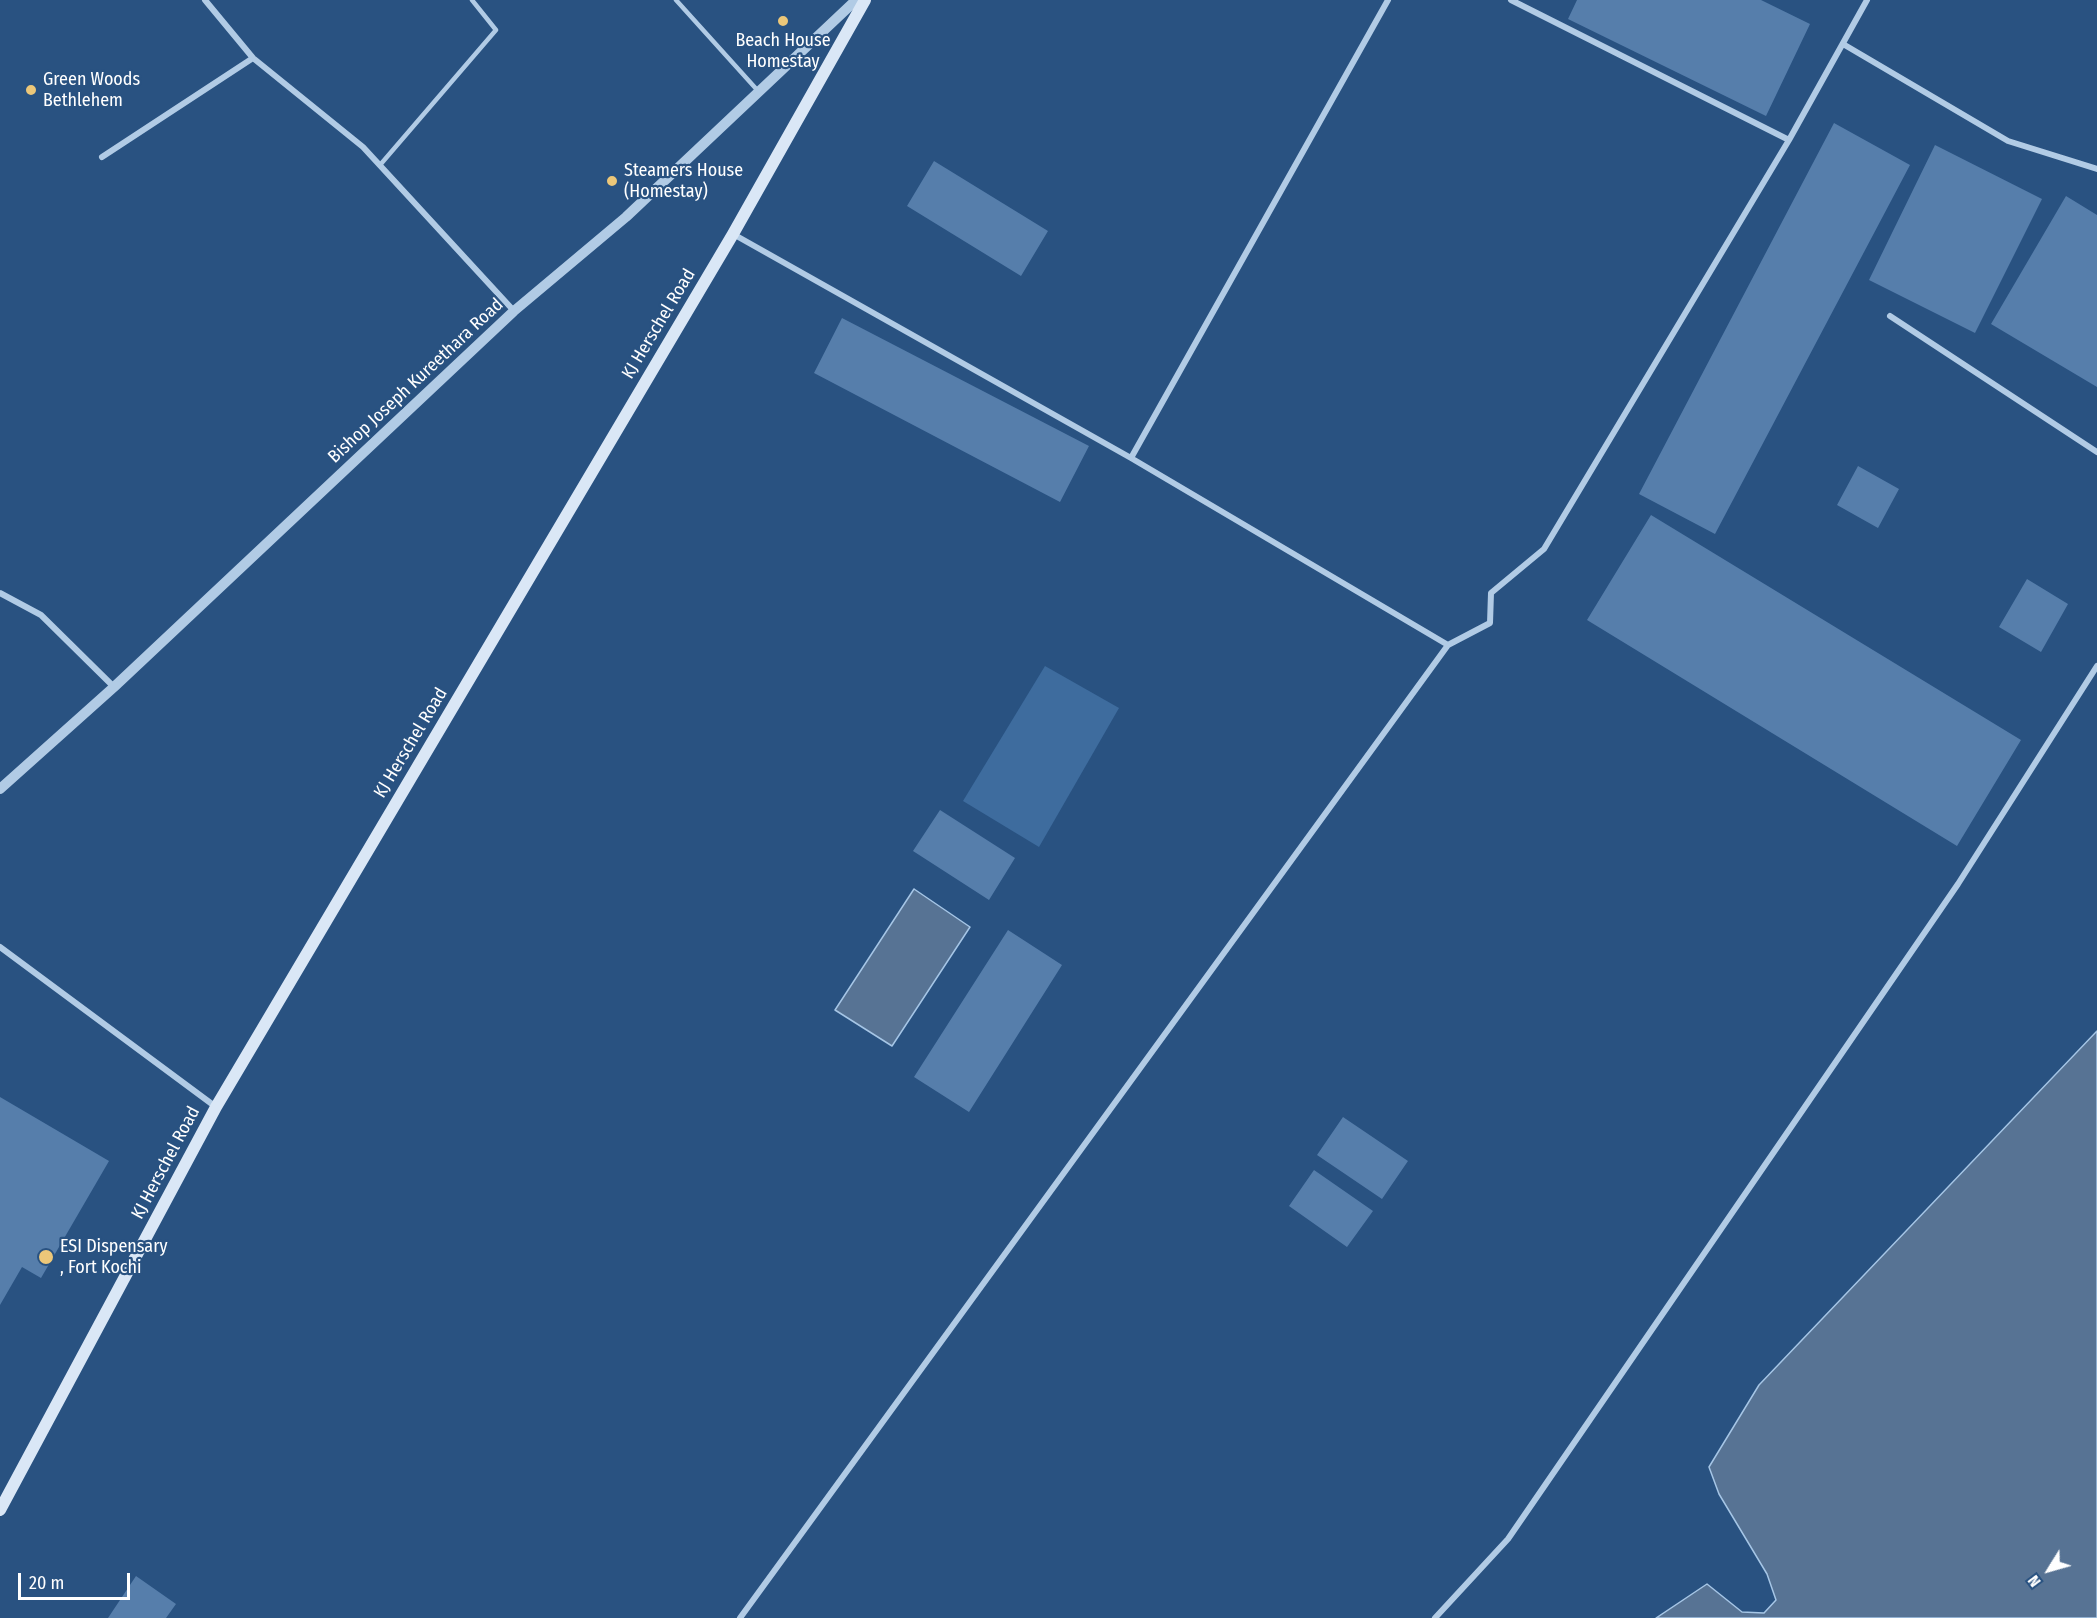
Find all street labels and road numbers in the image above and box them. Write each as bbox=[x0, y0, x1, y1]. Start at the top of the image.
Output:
street label: KJ Herschel Road bbox=[618, 265, 700, 383]
street label: Bishop Joseph Kureethara Road bbox=[324, 294, 508, 468]
street label: KJ Herschel Road bbox=[370, 684, 452, 802]
street label: KJ Herschel Road bbox=[127, 1103, 205, 1223]

